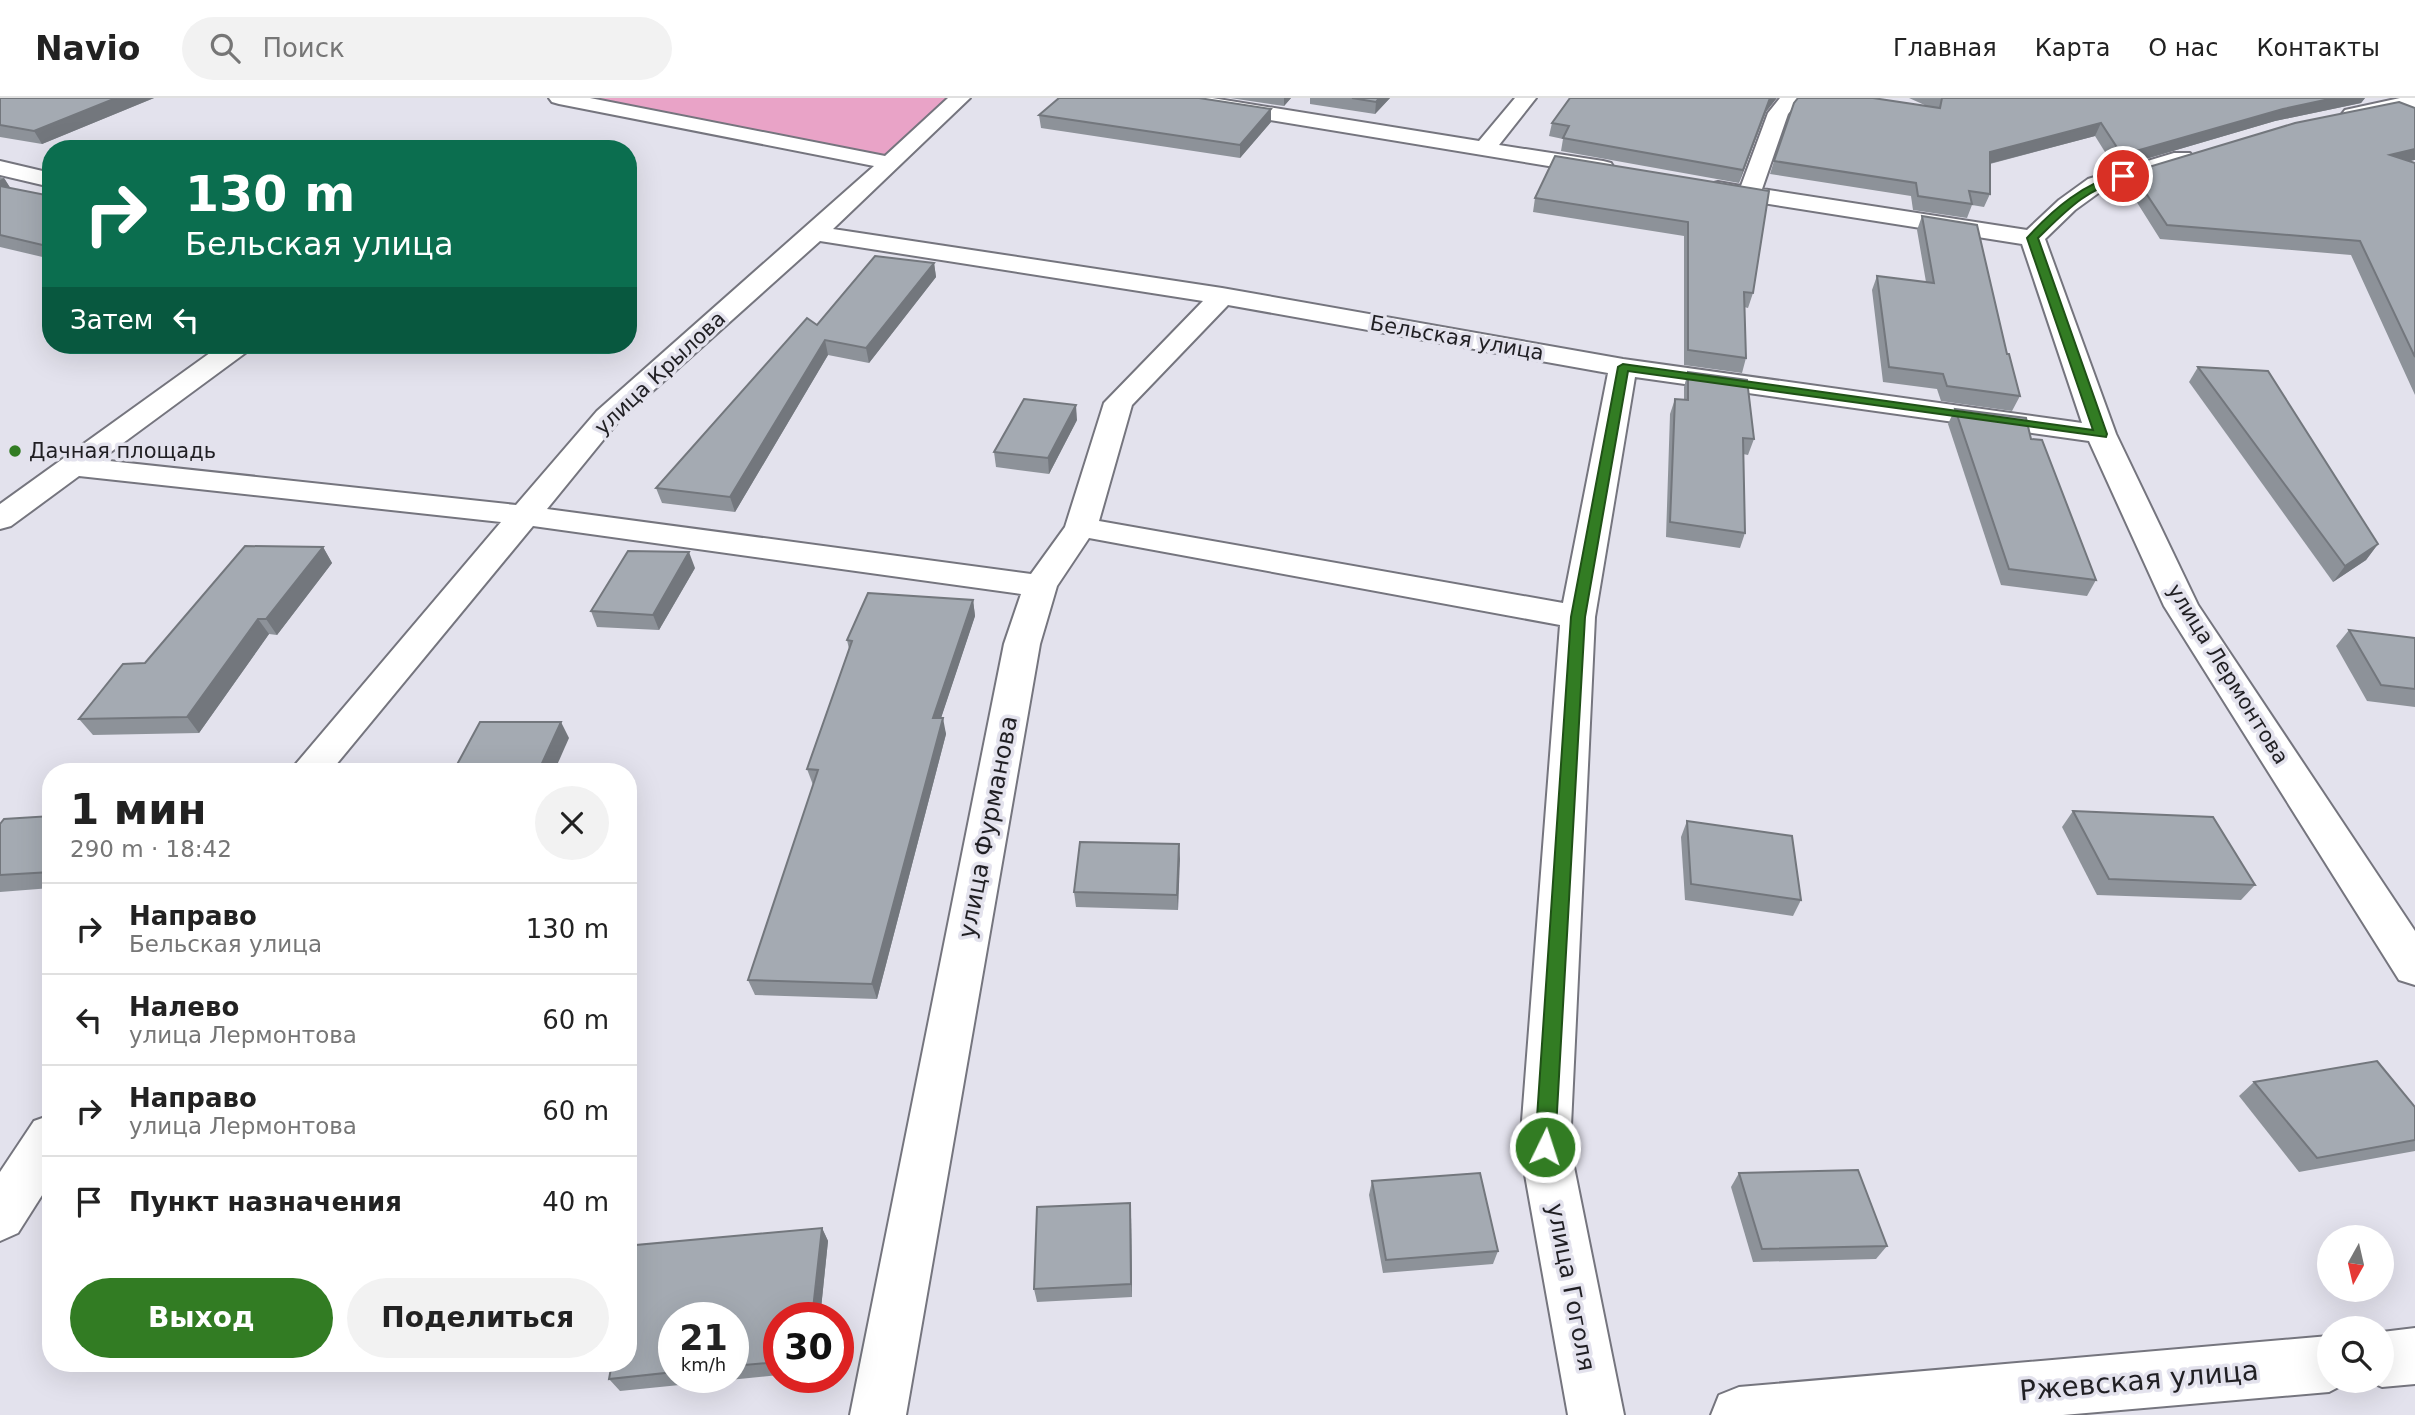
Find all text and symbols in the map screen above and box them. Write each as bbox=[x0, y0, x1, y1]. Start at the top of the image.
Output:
search box bbox=[182, 17, 672, 80]
text: Navio bbox=[35, 29, 140, 68]
icon: search bbox=[206, 29, 244, 67]
text: Поиск bbox=[262, 33, 345, 63]
text: Главная bbox=[1893, 34, 1997, 62]
text: Карта bbox=[2035, 34, 2110, 62]
text: О нас bbox=[2148, 34, 2218, 62]
text: Контакты bbox=[2256, 34, 2380, 62]
pin bbox=[2093, 146, 2153, 206]
icon: arrive bbox=[2104, 157, 2142, 195]
text: 130 m bbox=[185, 166, 355, 223]
icon: right bbox=[70, 168, 161, 259]
text: Бельская улица bbox=[185, 225, 453, 263]
icon: left bbox=[167, 301, 205, 339]
text: Затем bbox=[70, 305, 153, 335]
street label: улица Крылова bbox=[590, 306, 730, 440]
street label: Бельская улица bbox=[1368, 311, 1546, 365]
place label: Дачная площадь bbox=[29, 439, 216, 463]
marker: Дачная площадь bbox=[7, 443, 23, 459]
street label: улица Лермонтова bbox=[2163, 579, 2293, 769]
street label: улица Фурманова bbox=[953, 713, 1023, 941]
text: 1 мин bbox=[70, 785, 207, 834]
button: close bbox=[535, 786, 609, 860]
text: 290 m · 18:42 bbox=[70, 836, 232, 862]
text: Направо bbox=[129, 901, 257, 931]
icon: right bbox=[70, 910, 108, 948]
text: 130 m bbox=[526, 914, 609, 944]
text: Бельская улица bbox=[129, 931, 322, 957]
text: Налево bbox=[129, 992, 239, 1022]
icon: left bbox=[70, 1001, 108, 1039]
text: 60 m bbox=[542, 1005, 609, 1035]
text: улица Лермонтова bbox=[129, 1022, 357, 1048]
text: Направо bbox=[129, 1083, 257, 1113]
icon: right bbox=[70, 1092, 108, 1130]
text: 60 m bbox=[542, 1096, 609, 1126]
position arrow bbox=[1508, 1110, 1582, 1184]
text: улица Лермонтова bbox=[129, 1113, 357, 1139]
icon: arrive bbox=[70, 1183, 108, 1221]
text: Пункт назначения bbox=[129, 1187, 402, 1217]
text: 40 m bbox=[542, 1187, 609, 1217]
street label: улица Гоголя bbox=[1541, 1201, 1601, 1373]
north arrow bbox=[2317, 1225, 2394, 1302]
map controls bbox=[2317, 1225, 2394, 1393]
button: Выход bbox=[70, 1278, 333, 1358]
button: Поделиться bbox=[347, 1278, 609, 1358]
speed limit sign: 30 bbox=[763, 1302, 854, 1393]
button: search bbox=[2317, 1316, 2394, 1393]
text: 21 bbox=[679, 1318, 728, 1358]
text: km/h bbox=[681, 1354, 726, 1375]
street label: Ржевская улица bbox=[2018, 1354, 2260, 1407]

